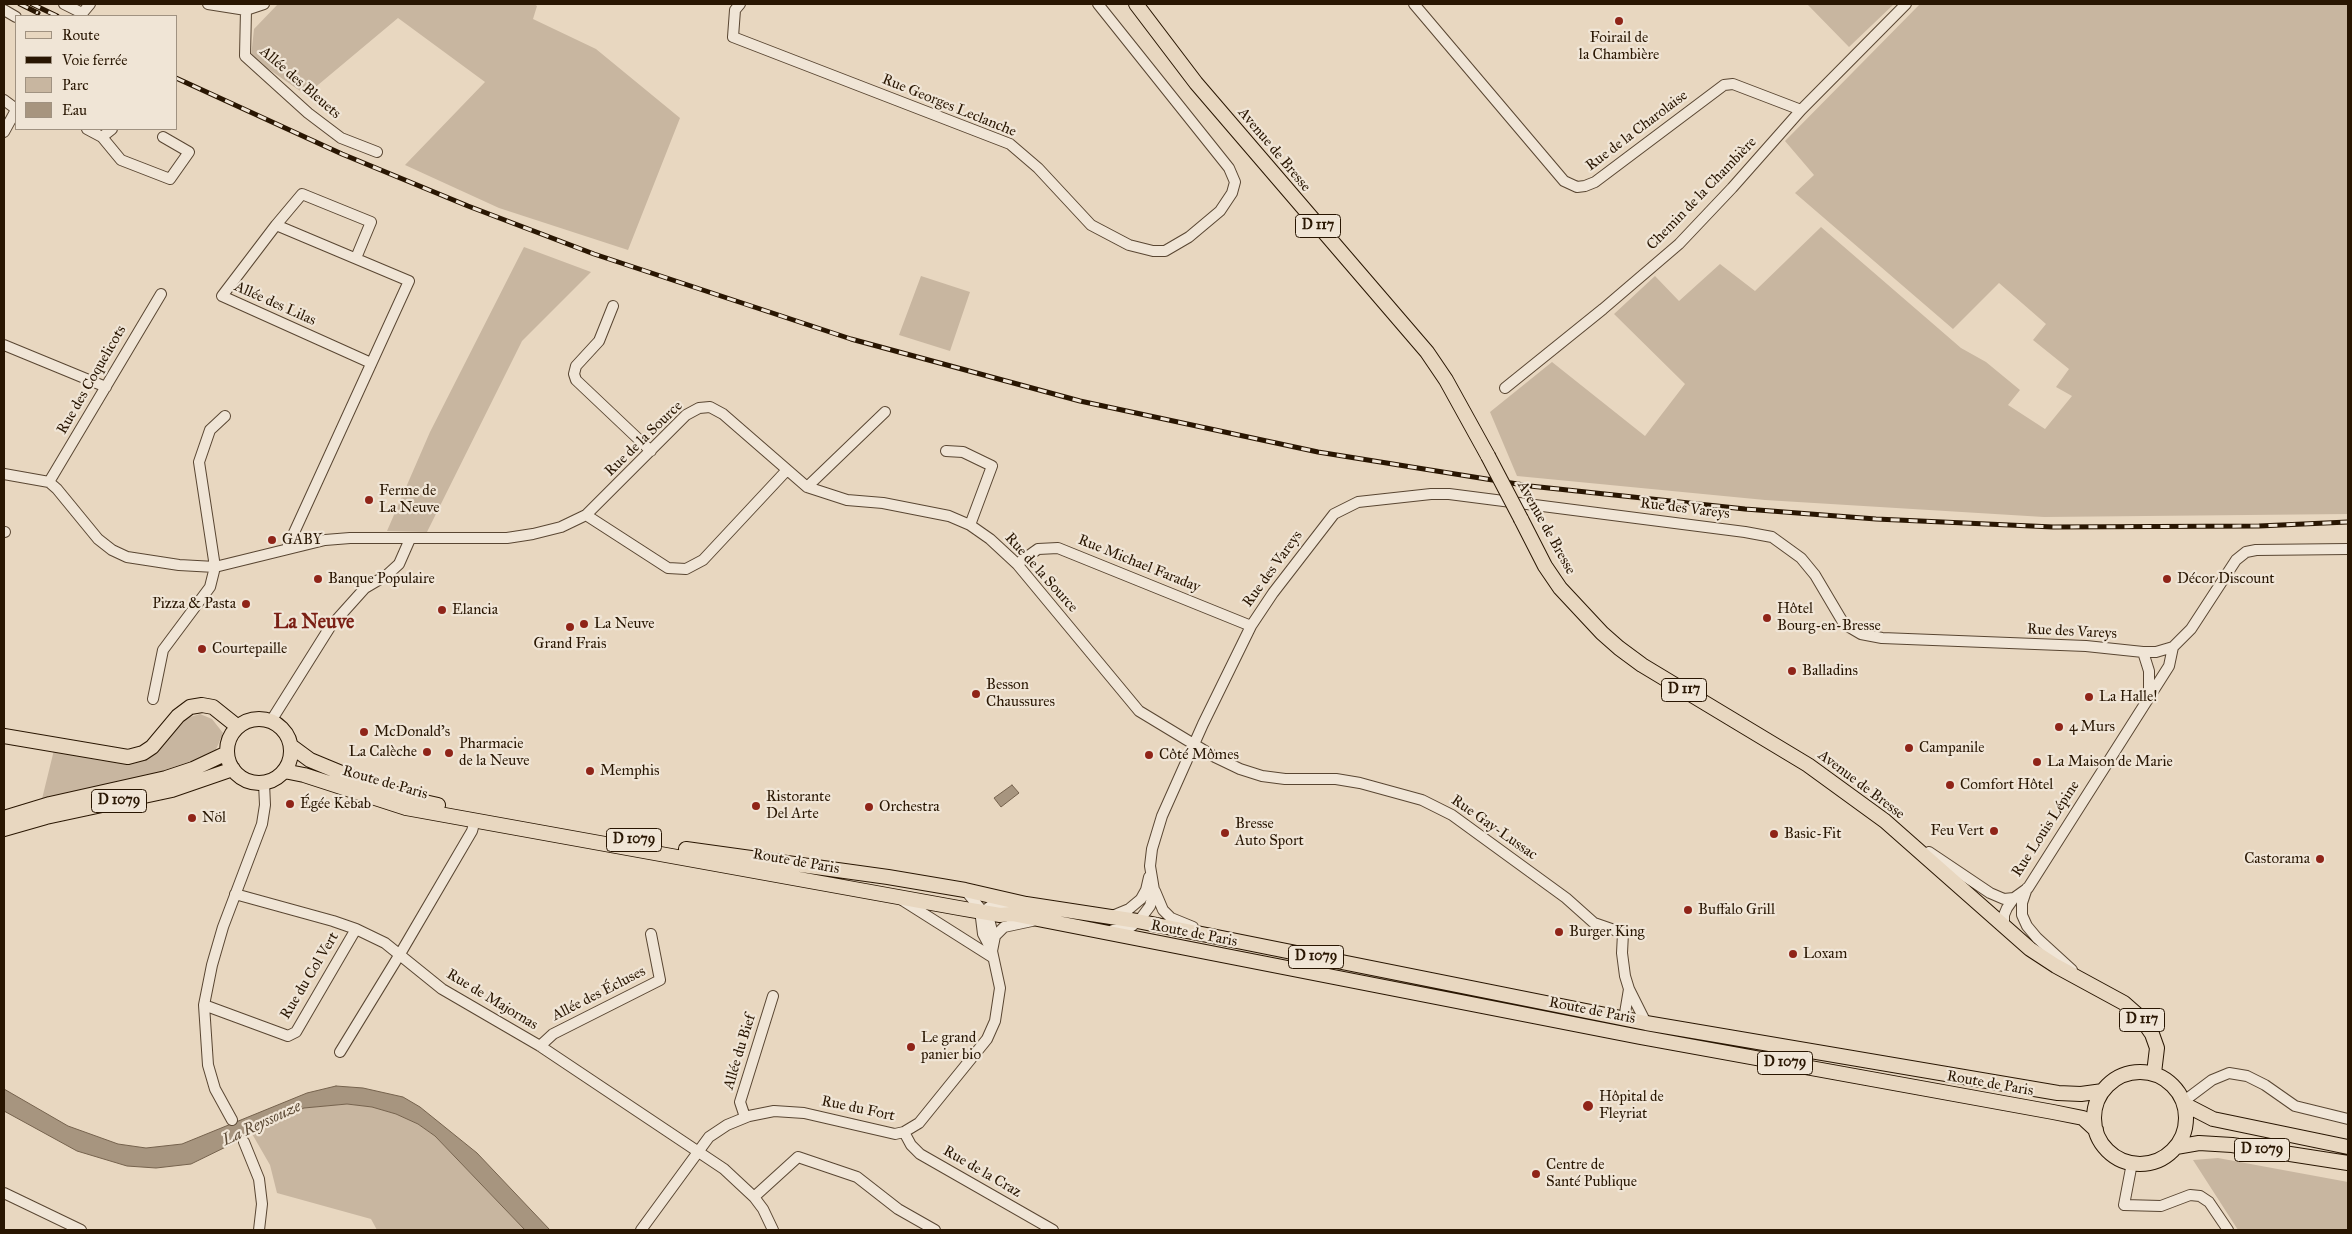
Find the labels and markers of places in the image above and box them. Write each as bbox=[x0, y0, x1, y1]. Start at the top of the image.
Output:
marker: Foirail de la Chambière bbox=[1613, 15, 1625, 27]
place label: Foirail de la Chambière bbox=[1579, 29, 1659, 64]
place label: Ferme de La Neuve bbox=[379, 482, 440, 517]
marker: Ferme de La Neuve bbox=[363, 494, 375, 506]
place label: GABY bbox=[282, 531, 322, 549]
marker: GABY bbox=[266, 534, 278, 546]
place label: Banque Populaire bbox=[328, 570, 435, 588]
place label: Décor Discount bbox=[2177, 570, 2275, 588]
marker: Banque Populaire bbox=[312, 573, 324, 585]
marker: Décor Discount bbox=[2161, 573, 2173, 585]
place label: Pizza & Pasta bbox=[152, 595, 236, 613]
marker: Pizza & Pasta bbox=[240, 598, 252, 610]
place label: Hôtel Bourg-en-Bresse bbox=[1777, 600, 1881, 635]
place label: Elancia bbox=[452, 601, 498, 619]
marker: Elancia bbox=[436, 604, 448, 616]
marker: Hôtel Bourg-en-Bresse bbox=[1761, 612, 1773, 624]
place label: La Neuve bbox=[594, 615, 655, 633]
marker: La Neuve bbox=[578, 618, 590, 630]
marker: Grand Frais bbox=[564, 621, 576, 633]
place label: Grand Frais bbox=[534, 635, 606, 653]
place label: Courtepaille bbox=[212, 640, 287, 658]
marker: Courtepaille bbox=[196, 643, 208, 655]
place label: Balladins bbox=[1802, 662, 1858, 680]
marker: Balladins bbox=[1786, 665, 1798, 677]
place label: Besson Chaussures bbox=[986, 676, 1055, 711]
marker: Besson Chaussures bbox=[970, 688, 982, 700]
place label: La Halle! bbox=[2099, 688, 2157, 706]
marker: La Halle! bbox=[2083, 691, 2095, 703]
place label: 4 Murs bbox=[2069, 718, 2115, 736]
marker: 4 Murs bbox=[2053, 721, 2065, 733]
place label: McDonald's bbox=[374, 723, 450, 741]
marker: McDonald's bbox=[358, 726, 370, 738]
place label: Pharmacie de la Neuve bbox=[459, 735, 530, 770]
place label: Campanile bbox=[1919, 739, 1985, 757]
marker: Campanile bbox=[1903, 742, 1915, 754]
place label: La Calèche bbox=[349, 743, 417, 761]
marker: La Calèche bbox=[421, 746, 433, 758]
place label: Côté Mômes bbox=[1159, 746, 1239, 764]
marker: Pharmacie de la Neuve bbox=[443, 747, 455, 759]
marker: Côté Mômes bbox=[1143, 749, 1155, 761]
place label: La Maison de Marie bbox=[2047, 753, 2173, 771]
marker: La Maison de Marie bbox=[2031, 756, 2043, 768]
place label: Memphis bbox=[600, 762, 660, 780]
marker: Memphis bbox=[584, 765, 596, 777]
place label: Comfort Hôtel bbox=[1960, 776, 2053, 794]
marker: Comfort Hôtel bbox=[1944, 779, 1956, 791]
place label: Ristorante Del Arte bbox=[766, 788, 831, 823]
place label: Égée Kebab bbox=[300, 795, 371, 813]
marker: Égée Kebab bbox=[284, 798, 296, 810]
place label: Orchestra bbox=[879, 798, 940, 816]
marker: Ristorante Del Arte bbox=[750, 800, 762, 812]
marker: Orchestra bbox=[863, 801, 875, 813]
place label: Nöl bbox=[202, 809, 226, 827]
marker: Nöl bbox=[186, 812, 198, 824]
place label: Bresse Auto Sport bbox=[1235, 815, 1304, 850]
place label: Feu Vert bbox=[1931, 822, 1984, 840]
place label: Basic-Fit bbox=[1784, 825, 1841, 843]
marker: Feu Vert bbox=[1988, 825, 2000, 837]
marker: Bresse Auto Sport bbox=[1219, 827, 1231, 839]
marker: Basic-Fit bbox=[1768, 828, 1780, 840]
place label: Castorama bbox=[2244, 850, 2310, 868]
marker: Castorama bbox=[2314, 853, 2326, 865]
place label: Buffalo Grill bbox=[1698, 901, 1775, 919]
marker: Buffalo Grill bbox=[1682, 904, 1694, 916]
place label: Burger King bbox=[1569, 923, 1645, 941]
marker: Burger King bbox=[1553, 926, 1565, 938]
place label: Loxam bbox=[1803, 945, 1847, 963]
marker: Loxam bbox=[1787, 948, 1799, 960]
place label: Le grand panier bio bbox=[921, 1029, 981, 1064]
marker: Le grand panier bio bbox=[905, 1041, 917, 1053]
place label: Hôpital de Fleyriat bbox=[1599, 1088, 1664, 1123]
marker: Hôpital de Fleyriat bbox=[1581, 1099, 1595, 1113]
place label: Centre de Santé Publique bbox=[1546, 1156, 1637, 1191]
marker: Centre de Santé Publique bbox=[1530, 1168, 1542, 1180]

